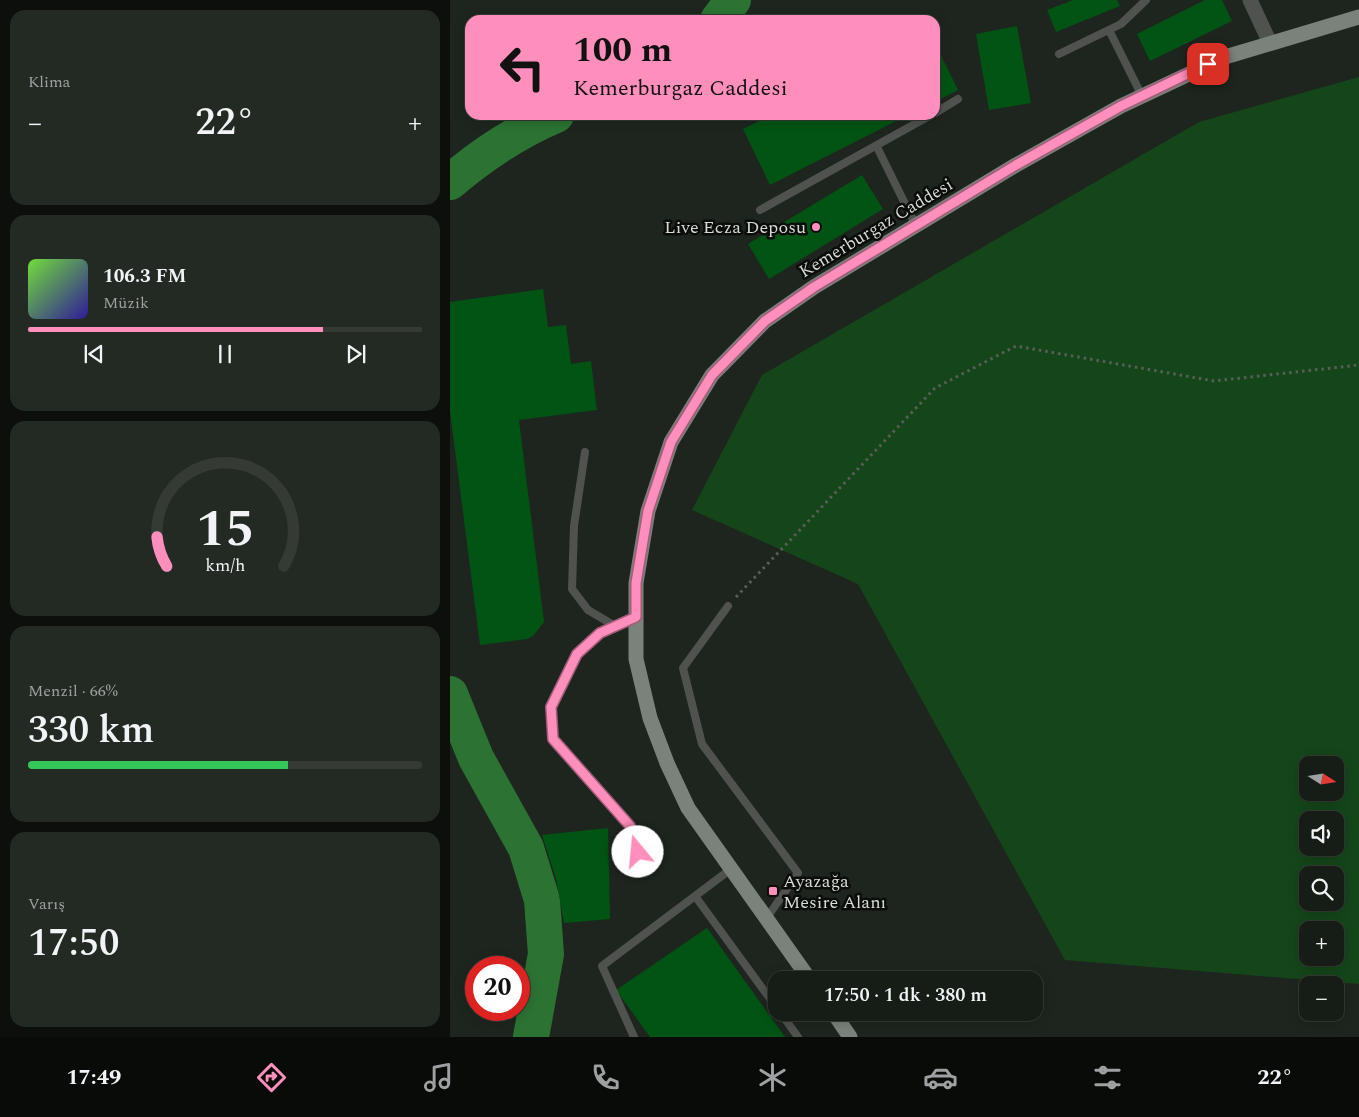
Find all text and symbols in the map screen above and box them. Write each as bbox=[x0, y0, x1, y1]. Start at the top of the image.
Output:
text: 100 m bbox=[573, 24, 672, 77]
icon: left bbox=[490, 35, 555, 100]
pin bbox=[1187, 43, 1229, 85]
icon: arrive bbox=[1194, 50, 1222, 78]
text: Klima bbox=[28, 70, 70, 94]
text: Kemerburgaz Caddesi bbox=[573, 72, 788, 105]
text: 22° bbox=[195, 94, 255, 152]
text: − bbox=[28, 102, 42, 145]
text: + bbox=[408, 102, 422, 145]
street label: Kemerburgaz Caddesi bbox=[794, 171, 958, 285]
place label: Live Ecza Deposu bbox=[664, 214, 806, 241]
marker: Live Ecza Deposu bbox=[810, 221, 822, 233]
text: 106.3 FM bbox=[103, 262, 186, 291]
text: Müzik bbox=[103, 291, 149, 315]
icon: previous bbox=[80, 340, 108, 368]
icon: pause bbox=[211, 340, 239, 368]
icon: next bbox=[342, 340, 370, 368]
text: 15 bbox=[196, 490, 254, 569]
text: km/h bbox=[205, 552, 245, 579]
text: Menzil · 66% bbox=[28, 679, 118, 703]
text: 330 km bbox=[28, 702, 154, 760]
north arrow bbox=[1299, 756, 1344, 801]
map controls bbox=[1299, 756, 1344, 1021]
button: sound bbox=[1299, 811, 1344, 856]
position arrow bbox=[611, 825, 663, 877]
button: search bbox=[1299, 866, 1344, 911]
place label: Ayazağa Mesire Alanı bbox=[783, 868, 886, 916]
marker: Ayazağa Mesire Alanı bbox=[767, 885, 779, 897]
text: Varış bbox=[28, 892, 65, 916]
text: 17:50 bbox=[28, 915, 119, 973]
button: + bbox=[1299, 921, 1344, 966]
speed limit sign: 20 bbox=[465, 956, 530, 1021]
button: − bbox=[1299, 976, 1344, 1021]
text: 17:50 · 1 dk · 380 m bbox=[824, 981, 987, 1010]
icon: directions bbox=[254, 1060, 289, 1095]
icon: music bbox=[421, 1060, 456, 1095]
icon: phone bbox=[588, 1060, 623, 1095]
icon: climate bbox=[755, 1060, 790, 1095]
icon: car bbox=[923, 1060, 958, 1095]
icon: filters bbox=[1090, 1060, 1125, 1095]
text: 17:49 bbox=[66, 1061, 121, 1094]
text: 22° bbox=[1257, 1061, 1293, 1094]

